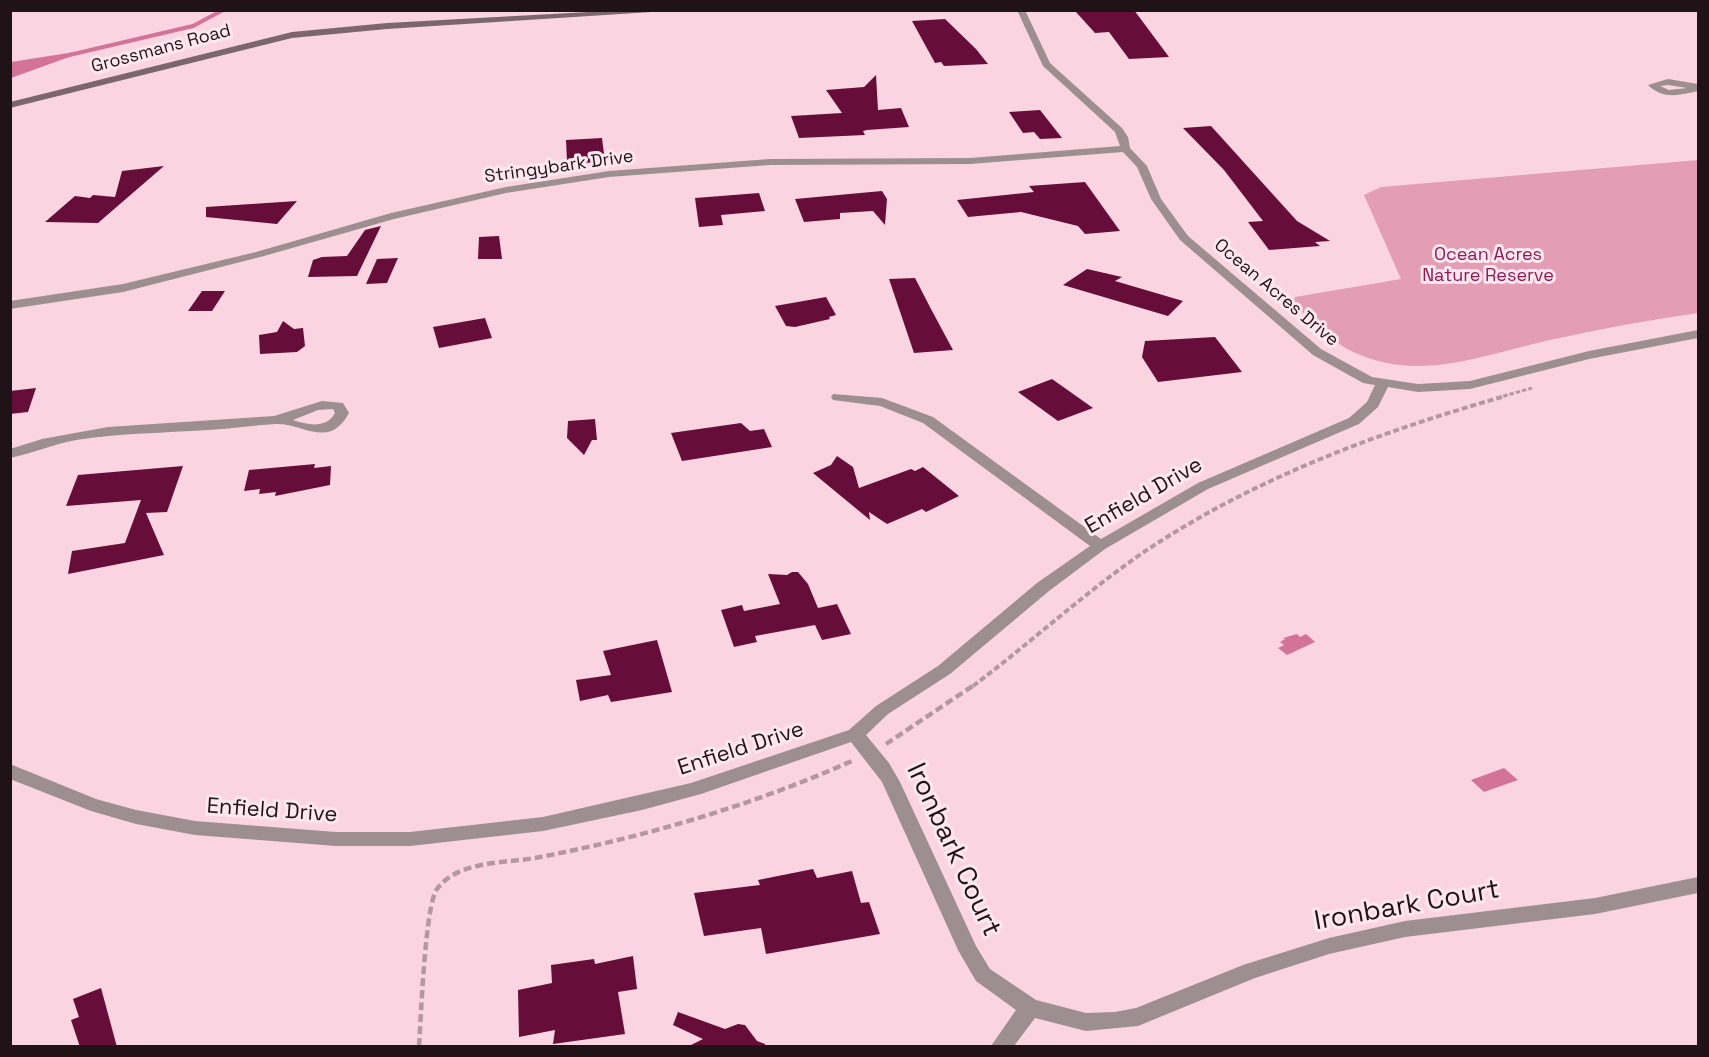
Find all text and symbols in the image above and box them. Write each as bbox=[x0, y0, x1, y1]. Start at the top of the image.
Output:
street label: Grossmans Road bbox=[89, 20, 233, 78]
street label: Stringybark Drive bbox=[483, 146, 635, 188]
street label: Ocean Acres Drive bbox=[1209, 235, 1343, 351]
park label: Ocean Acres Nature Reserve bbox=[1422, 244, 1554, 286]
street label: Enfield Drive bbox=[1081, 452, 1207, 540]
street label: Enfield Drive bbox=[675, 716, 807, 782]
street label: Ironbark Court bbox=[899, 758, 1007, 942]
street label: Enfield Drive bbox=[206, 793, 338, 829]
street label: Ironbark Court bbox=[1312, 874, 1502, 938]

